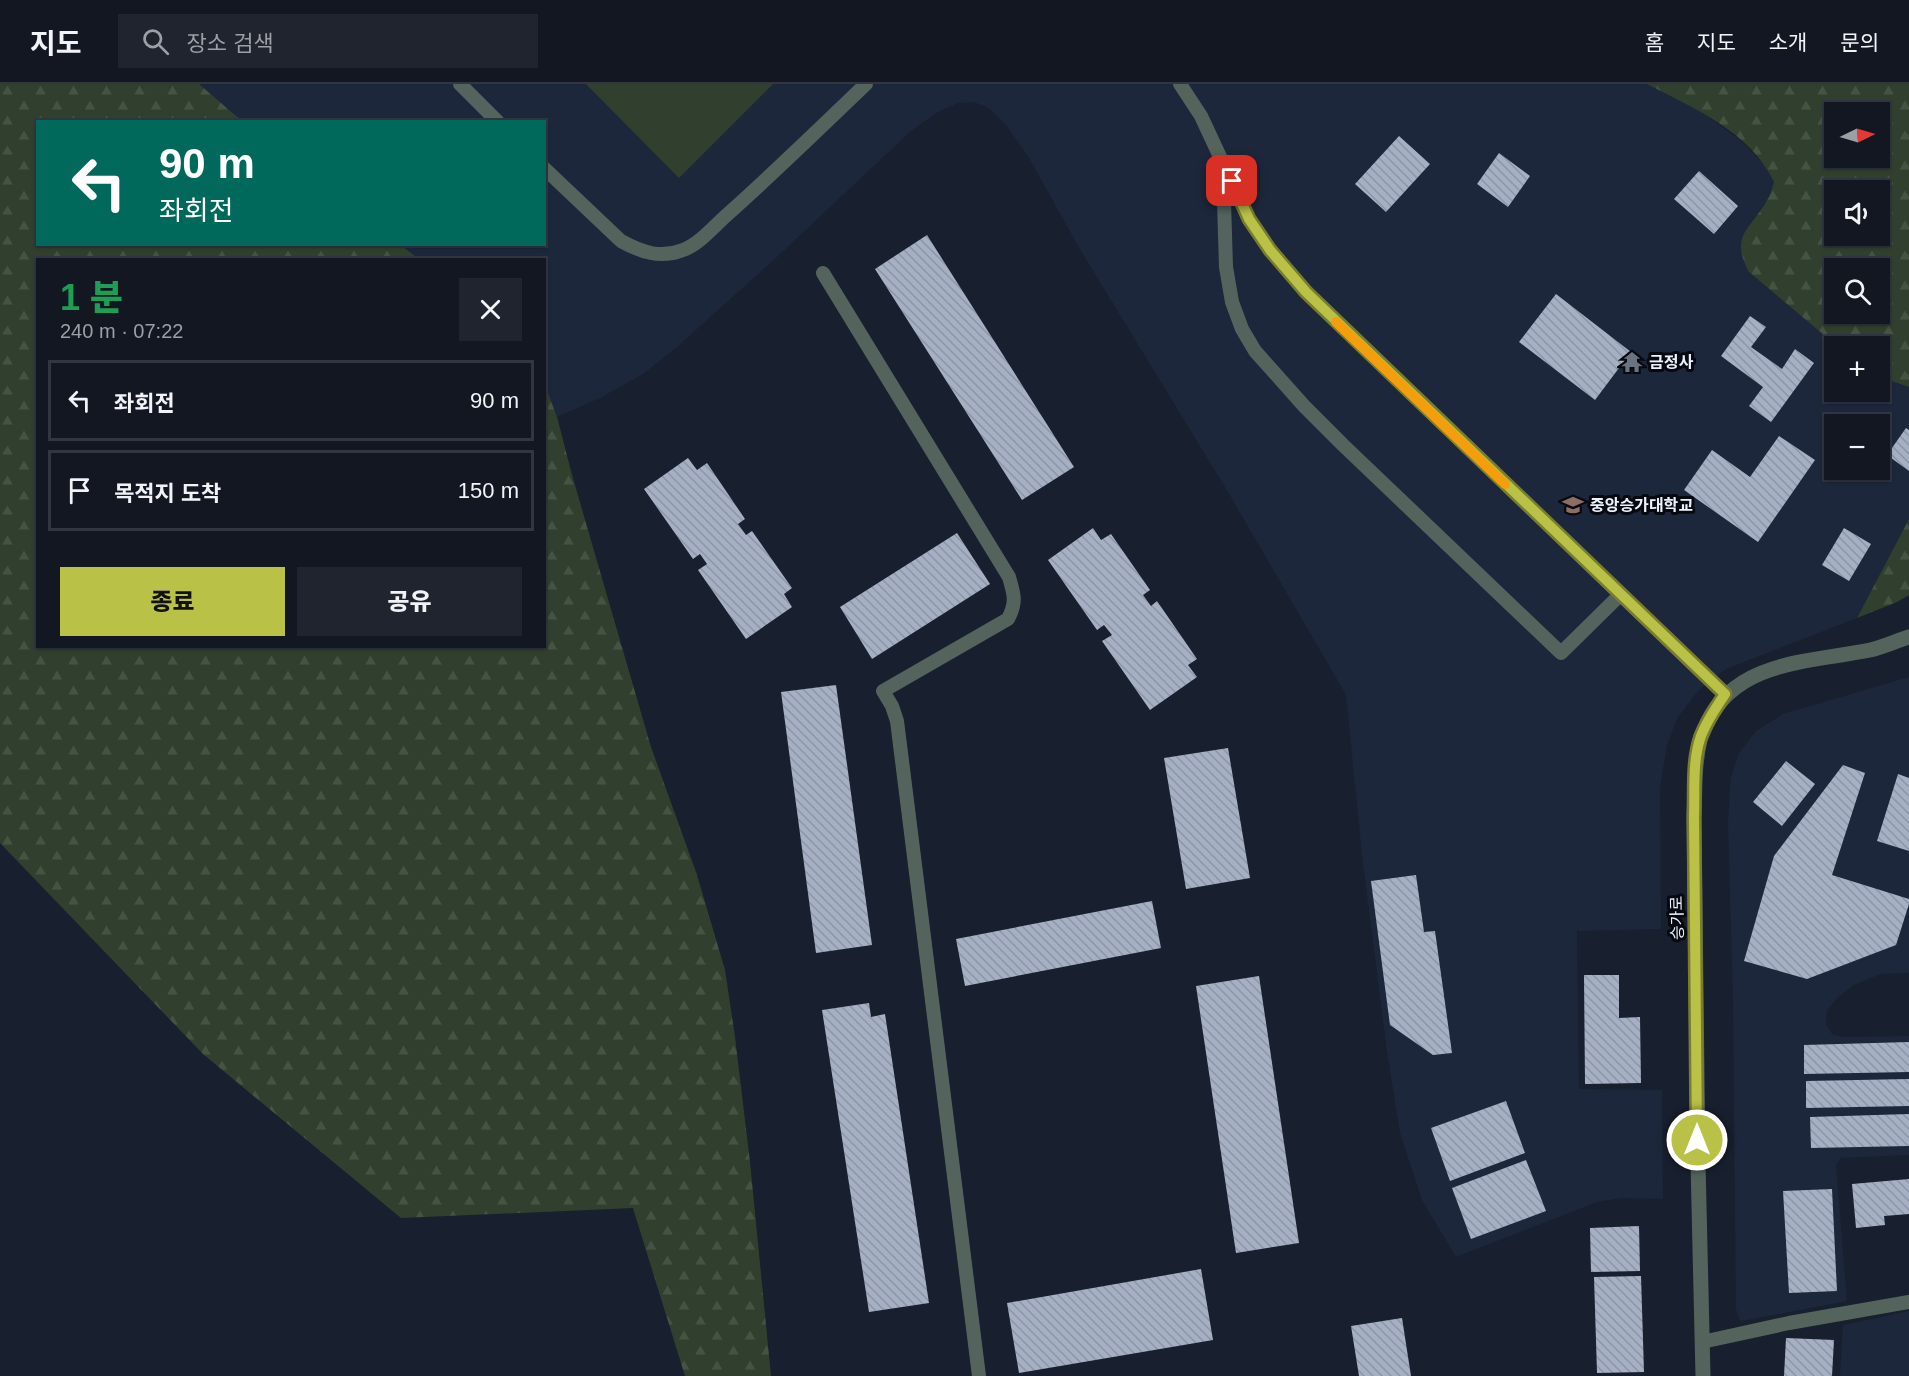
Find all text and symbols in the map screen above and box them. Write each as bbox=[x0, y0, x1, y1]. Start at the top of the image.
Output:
search box bbox=[118, 14, 538, 68]
icon: search bbox=[139, 25, 172, 58]
text: 지도 bbox=[30, 28, 82, 59]
text: 장소 검색 bbox=[187, 31, 274, 56]
text: 홈 bbox=[1645, 31, 1664, 54]
text: 지도 bbox=[1697, 31, 1736, 54]
text: 소개 bbox=[1769, 31, 1807, 54]
text: 문의 bbox=[1840, 31, 1879, 54]
north arrow bbox=[1824, 102, 1890, 168]
map controls bbox=[1824, 102, 1890, 480]
text: 90 m bbox=[159, 140, 255, 187]
icon: left bbox=[60, 144, 138, 222]
pin bbox=[1206, 155, 1257, 206]
icon: arrive bbox=[1215, 164, 1248, 197]
button: sound bbox=[1824, 180, 1890, 246]
text: 좌회전 bbox=[159, 196, 234, 226]
button: search bbox=[1824, 258, 1890, 324]
text: 1 분 bbox=[60, 277, 123, 318]
button: close bbox=[459, 278, 522, 341]
text: 240 m · 07:22 bbox=[60, 320, 183, 342]
button: + bbox=[1824, 336, 1890, 402]
temple icon: 금정사 bbox=[1620, 350, 1644, 374]
place label: 금정사 bbox=[1649, 354, 1693, 371]
icon: left bbox=[63, 384, 96, 417]
text: 90 m bbox=[470, 388, 519, 413]
text: 좌회전 bbox=[114, 391, 175, 416]
button: − bbox=[1824, 414, 1890, 480]
icon: arrive bbox=[63, 474, 96, 507]
text: 150 m bbox=[458, 478, 519, 503]
text: 목적지 도착 bbox=[114, 481, 221, 506]
school or university icon: 중앙승가대학교 bbox=[1561, 493, 1585, 517]
place label: 중앙승가대학교 bbox=[1590, 496, 1693, 514]
button: 종료 bbox=[60, 567, 285, 636]
button: 공유 bbox=[297, 567, 522, 636]
street label: 승가로 bbox=[1668, 896, 1686, 940]
position arrow bbox=[1665, 1108, 1729, 1172]

